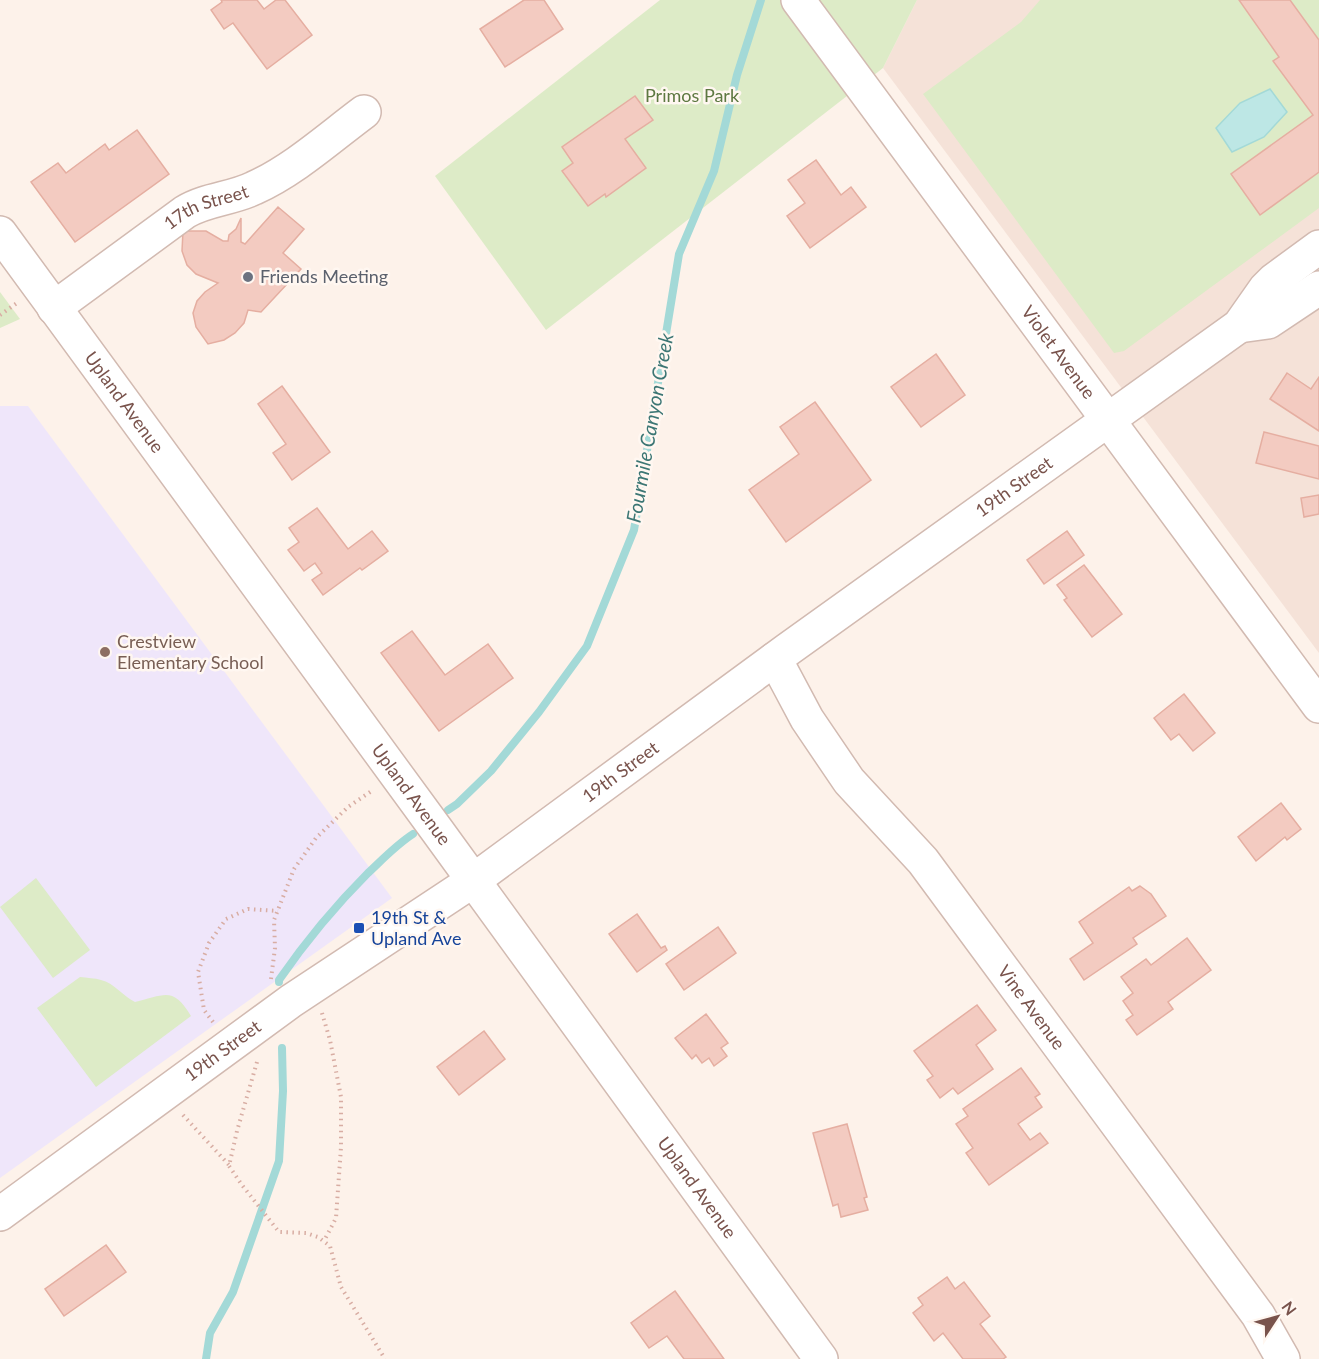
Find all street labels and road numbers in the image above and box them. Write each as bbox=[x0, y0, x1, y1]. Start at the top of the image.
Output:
street label: 17th Street bbox=[159, 179, 252, 234]
street label: Violet Avenue bbox=[1017, 301, 1101, 403]
street label: Upland Avenue bbox=[80, 347, 169, 457]
street label: 19th Street bbox=[971, 451, 1057, 521]
street label: 19th Street bbox=[578, 736, 663, 807]
street label: Upland Avenue bbox=[367, 739, 456, 849]
street label: Vine Avenue bbox=[993, 960, 1070, 1054]
street label: 19th Street bbox=[180, 1015, 265, 1085]
street label: Upland Avenue bbox=[653, 1132, 742, 1242]

